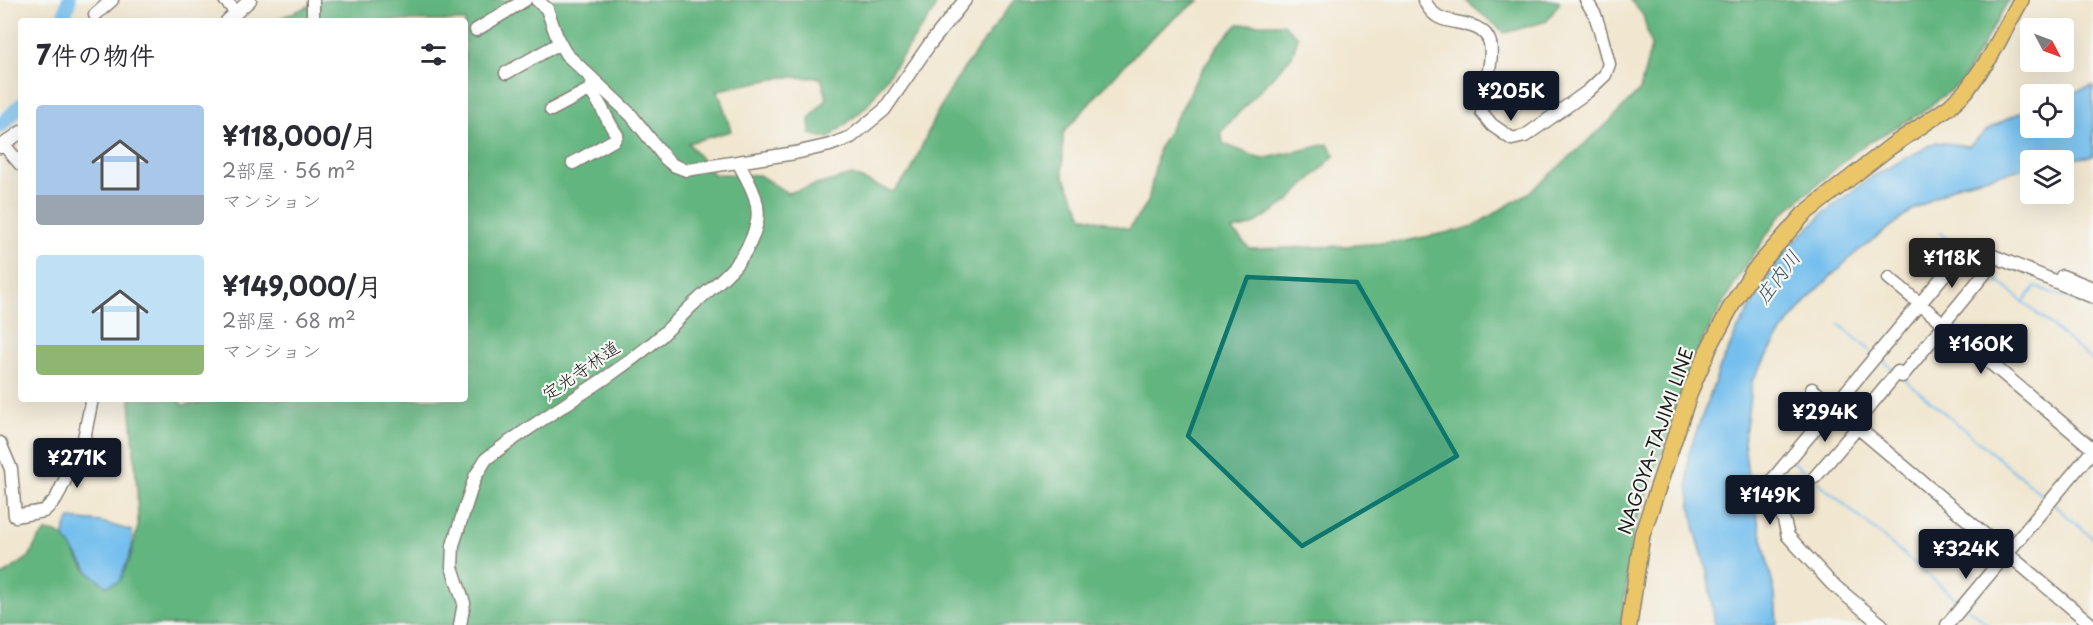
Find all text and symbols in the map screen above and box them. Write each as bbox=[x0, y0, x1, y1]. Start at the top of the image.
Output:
north arrow bbox=[2020, 18, 2074, 72]
map controls bbox=[2020, 18, 2074, 204]
text: 7件の物件 bbox=[36, 35, 155, 74]
icon: filters bbox=[417, 38, 450, 71]
pin: ¥205K bbox=[1469, 71, 1553, 122]
text: ¥205K bbox=[1477, 75, 1545, 105]
button: locate bbox=[2020, 84, 2074, 138]
text: ¥118,000/月 bbox=[222, 116, 378, 155]
icon: home bbox=[84, 129, 156, 201]
button: layers bbox=[2020, 150, 2074, 204]
text: 2部屋 · 56 m² bbox=[222, 155, 356, 185]
text: マンション bbox=[222, 185, 321, 215]
pin: ¥118K bbox=[1910, 238, 1994, 289]
text: ¥118K bbox=[1923, 242, 1981, 272]
water label: 庄内川 bbox=[1747, 243, 1807, 309]
text: ¥149,000/月 bbox=[222, 266, 382, 305]
icon: home bbox=[84, 279, 156, 351]
text: 2部屋 · 68 m² bbox=[222, 305, 356, 335]
pin: ¥160K bbox=[1939, 324, 2023, 375]
text: ¥160K bbox=[1948, 328, 2014, 358]
street label: 定光寺林道 bbox=[536, 333, 625, 407]
text: マンション bbox=[222, 335, 321, 365]
street label: NAGOYA-TAJIMI LINE bbox=[1610, 343, 1699, 538]
pin: ¥294K bbox=[1783, 392, 1867, 443]
text: ¥294K bbox=[1792, 396, 1858, 426]
pin: ¥271K bbox=[35, 438, 119, 489]
text: ¥271K bbox=[47, 442, 107, 472]
pin: ¥149K bbox=[1728, 475, 1812, 526]
text: ¥149K bbox=[1739, 479, 1801, 509]
pin: ¥324K bbox=[1924, 529, 2008, 580]
text: ¥324K bbox=[1933, 533, 1999, 563]

